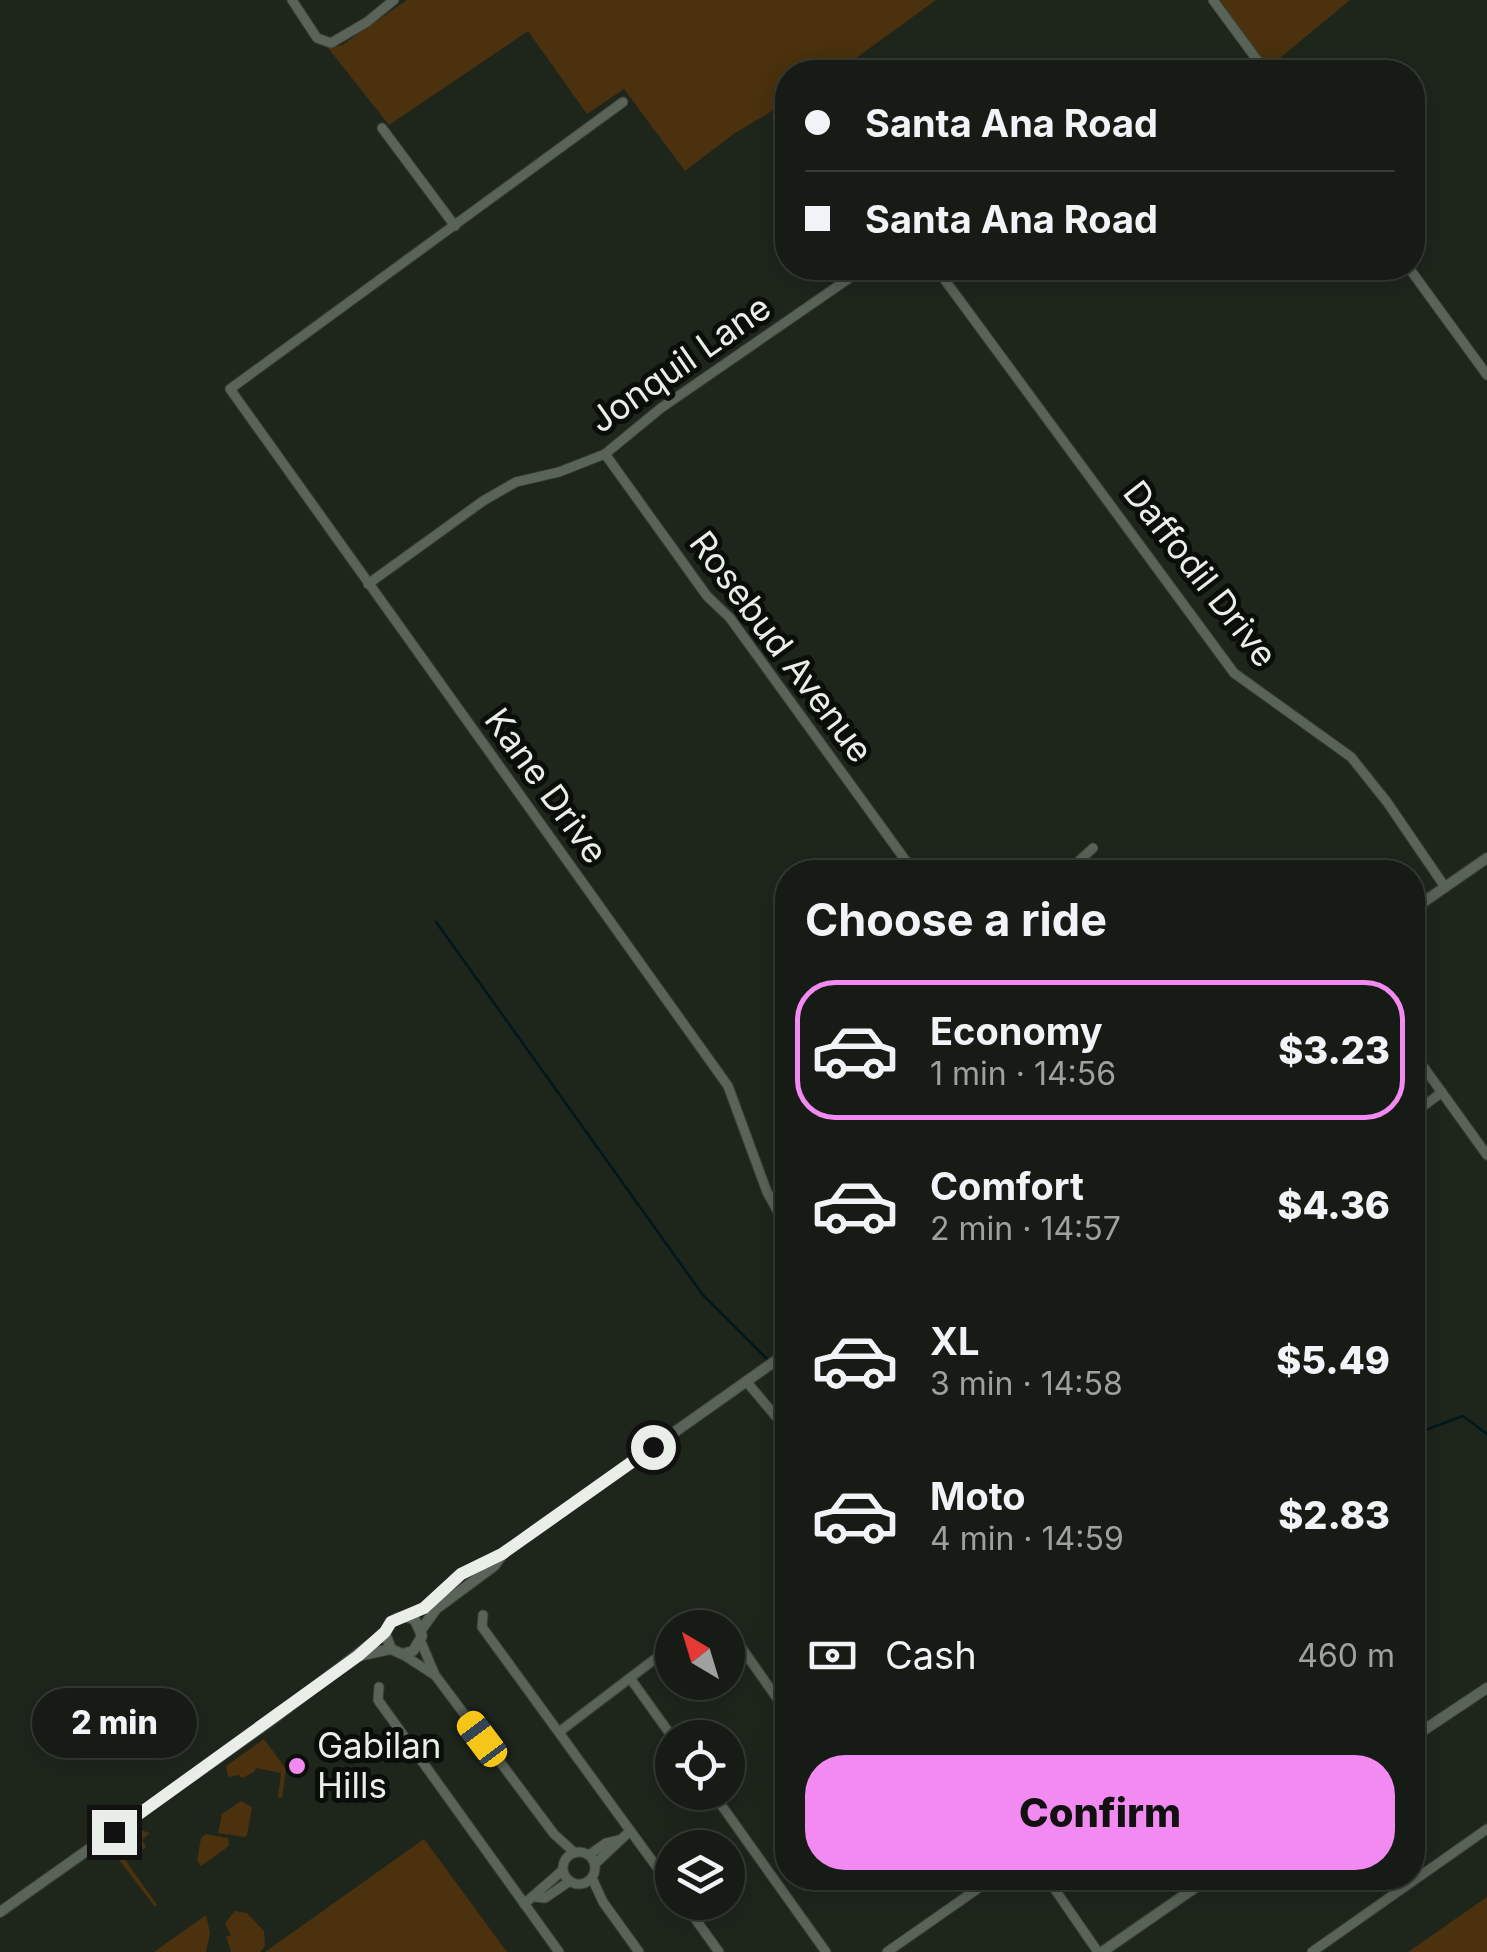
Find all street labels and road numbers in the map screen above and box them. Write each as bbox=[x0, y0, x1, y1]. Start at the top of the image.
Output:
street label: Jonquil Lane bbox=[581, 285, 778, 441]
street label: Daffodil Drive bbox=[1115, 472, 1286, 675]
street label: Rosebud Avenue bbox=[681, 523, 882, 770]
street label: Kane Drive bbox=[477, 700, 617, 871]

